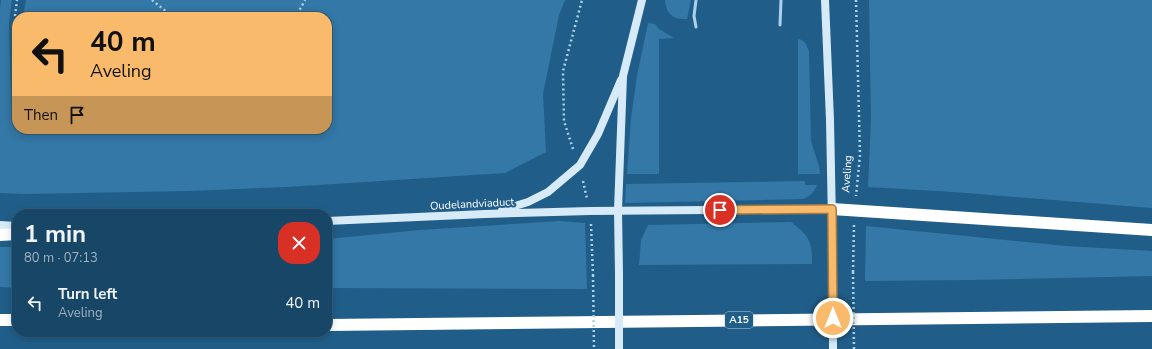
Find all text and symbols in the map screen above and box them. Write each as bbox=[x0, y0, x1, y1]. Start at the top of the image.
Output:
text: 40 m bbox=[90, 23, 156, 61]
icon: left bbox=[24, 28, 76, 80]
text: Aveling bbox=[90, 59, 152, 83]
icon: arrive bbox=[66, 104, 88, 126]
text: Then bbox=[24, 105, 58, 125]
street label: Aveling bbox=[838, 155, 856, 193]
pin bbox=[703, 193, 737, 227]
street label: Oudelandviaduct bbox=[430, 194, 515, 214]
icon: arrive bbox=[709, 199, 731, 221]
text: 1 min bbox=[24, 218, 86, 250]
button: close bbox=[278, 222, 320, 264]
text: 80 m · 07:13 bbox=[24, 249, 98, 267]
text: Turn left bbox=[58, 284, 117, 304]
icon: left bbox=[24, 292, 46, 314]
text: 40 m bbox=[285, 293, 320, 313]
position arrow bbox=[812, 297, 854, 339]
text: Aveling bbox=[58, 304, 103, 322]
road number: A15 bbox=[725, 312, 753, 328]

